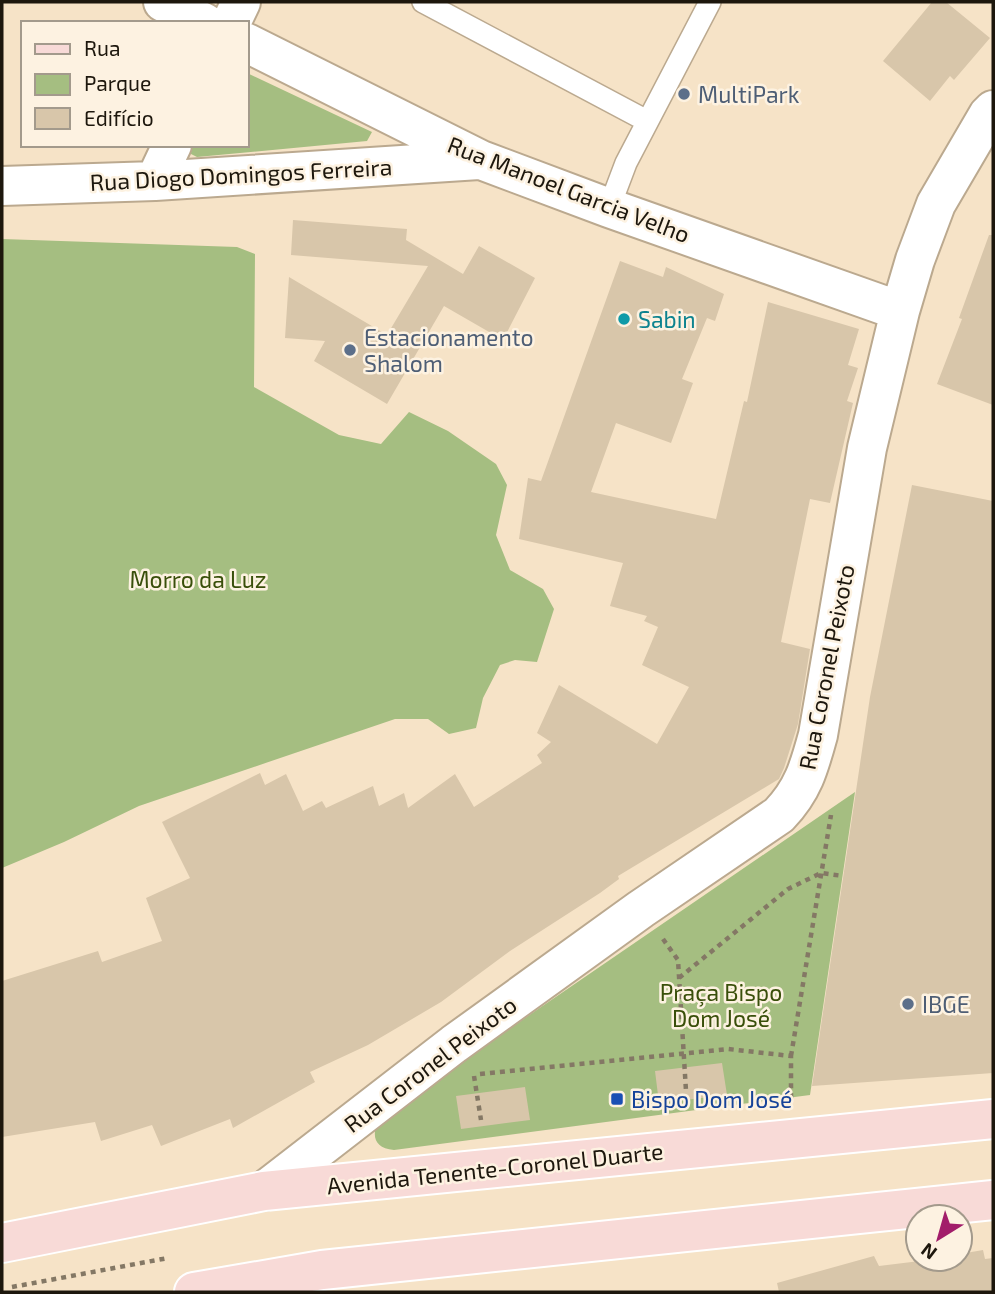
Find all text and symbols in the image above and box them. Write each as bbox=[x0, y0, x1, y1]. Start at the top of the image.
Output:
legend bbox=[21, 21, 248, 147]
text: Rua bbox=[84, 35, 120, 60]
text: Parque bbox=[84, 70, 151, 95]
place label: MultiPark bbox=[698, 80, 800, 108]
marker: MultiPark bbox=[676, 86, 692, 102]
text: Edifício bbox=[84, 105, 154, 130]
street label: Rua Manoel Garcia Velho bbox=[444, 130, 694, 248]
street label: Rua Diogo Domingos Ferreira bbox=[89, 152, 393, 196]
place label: Sabin bbox=[638, 305, 696, 333]
marker: Sabin bbox=[616, 311, 632, 327]
place label: Estacionamento Shalom bbox=[364, 323, 534, 377]
marker: Estacionamento Shalom bbox=[342, 342, 358, 358]
street label: Rua Coronel Peixoto bbox=[792, 562, 860, 772]
park label: Morro da Luz bbox=[129, 565, 267, 593]
park label: Praça Bispo Dom José bbox=[660, 978, 782, 1032]
street label: Rua Coronel Peixoto bbox=[338, 990, 522, 1138]
place label: IBGE bbox=[922, 990, 970, 1018]
marker: IBGE bbox=[900, 996, 916, 1012]
place label: Bispo Dom José bbox=[631, 1085, 792, 1113]
marker: Bispo Dom José bbox=[609, 1091, 625, 1107]
street label: Avenida Tenente-Coronel Duarte bbox=[325, 1136, 665, 1200]
north arrow bbox=[904, 1203, 974, 1273]
text: N bbox=[916, 1239, 941, 1265]

